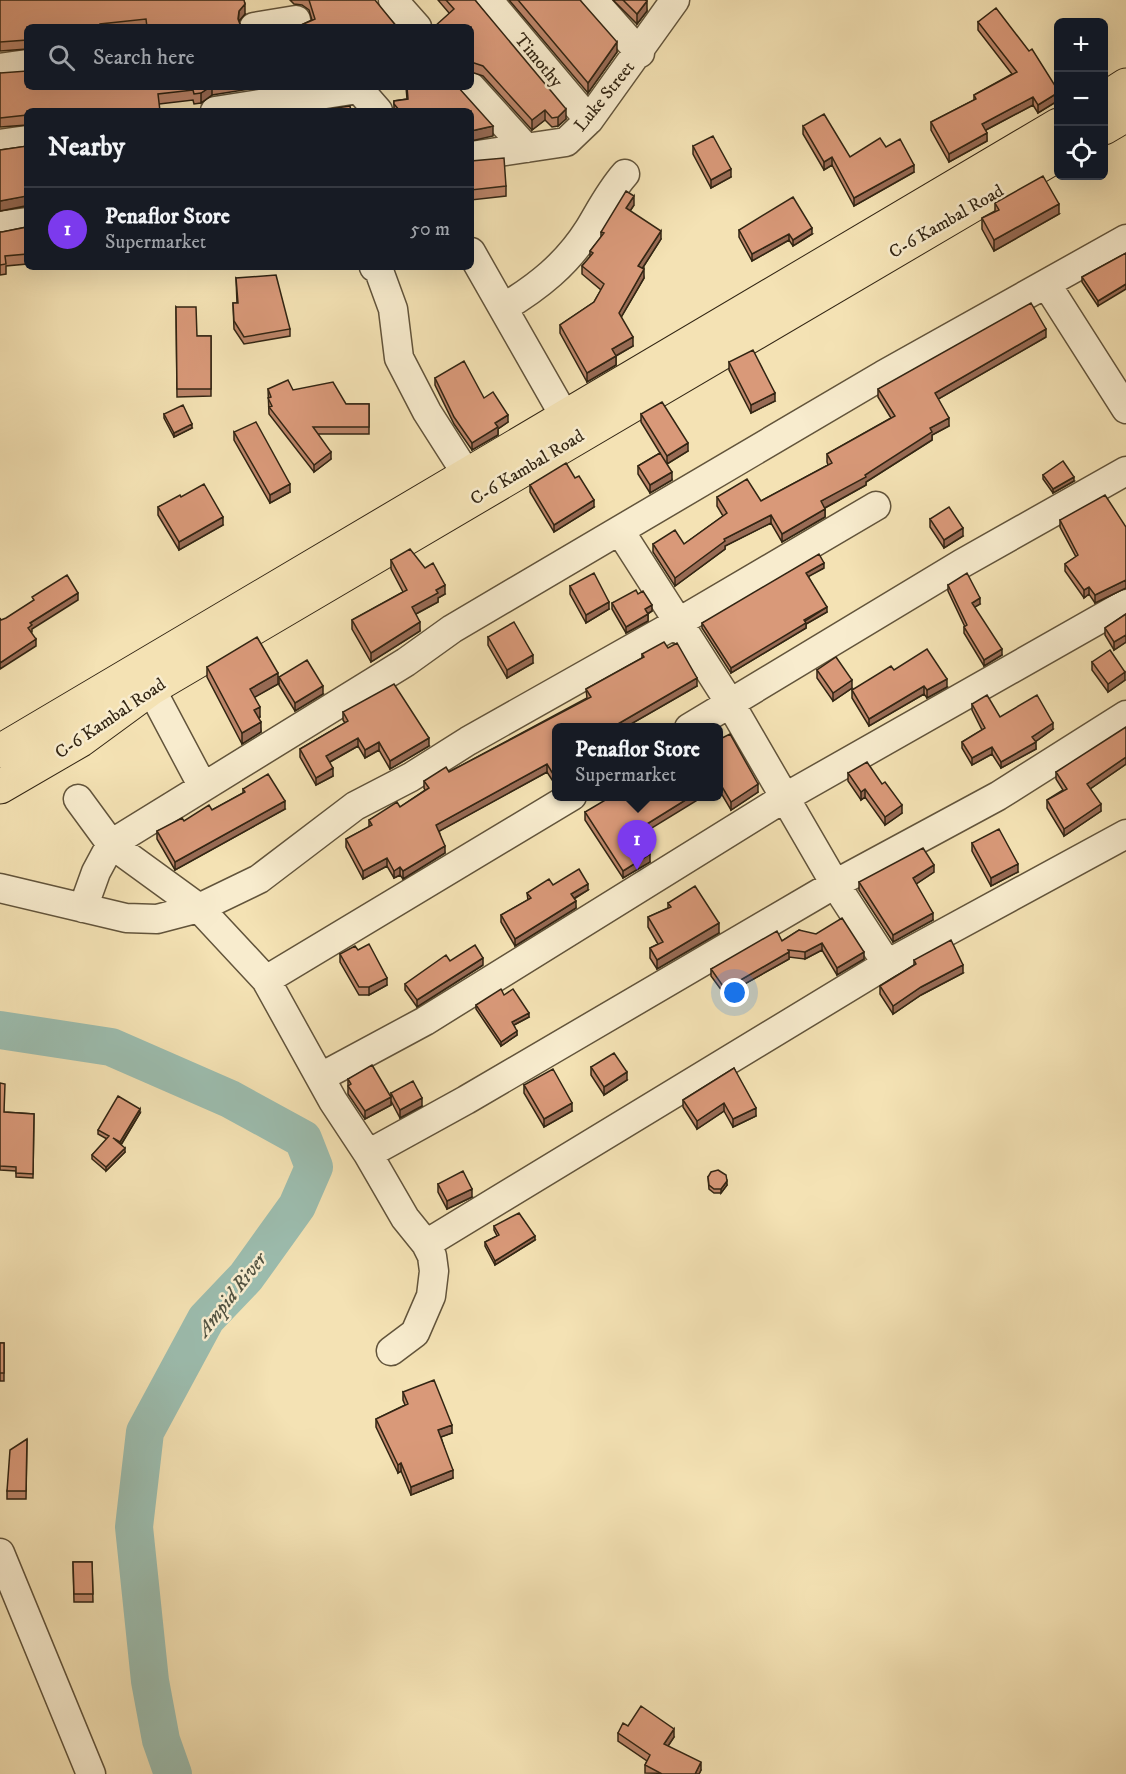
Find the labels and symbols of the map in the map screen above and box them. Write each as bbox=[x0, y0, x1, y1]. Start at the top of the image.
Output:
street label: Timothy bbox=[509, 29, 568, 93]
street label: Luke Street bbox=[570, 57, 640, 136]
street label: C-6 Kambal Road bbox=[885, 180, 1008, 264]
street label: C-6 Kambal Road bbox=[467, 425, 588, 510]
street label: C-6 Kambal Road bbox=[51, 674, 170, 764]
pin: 1 bbox=[618, 820, 656, 870]
your location bbox=[720, 978, 749, 1007]
water label: Ampid River bbox=[191, 1247, 274, 1343]

